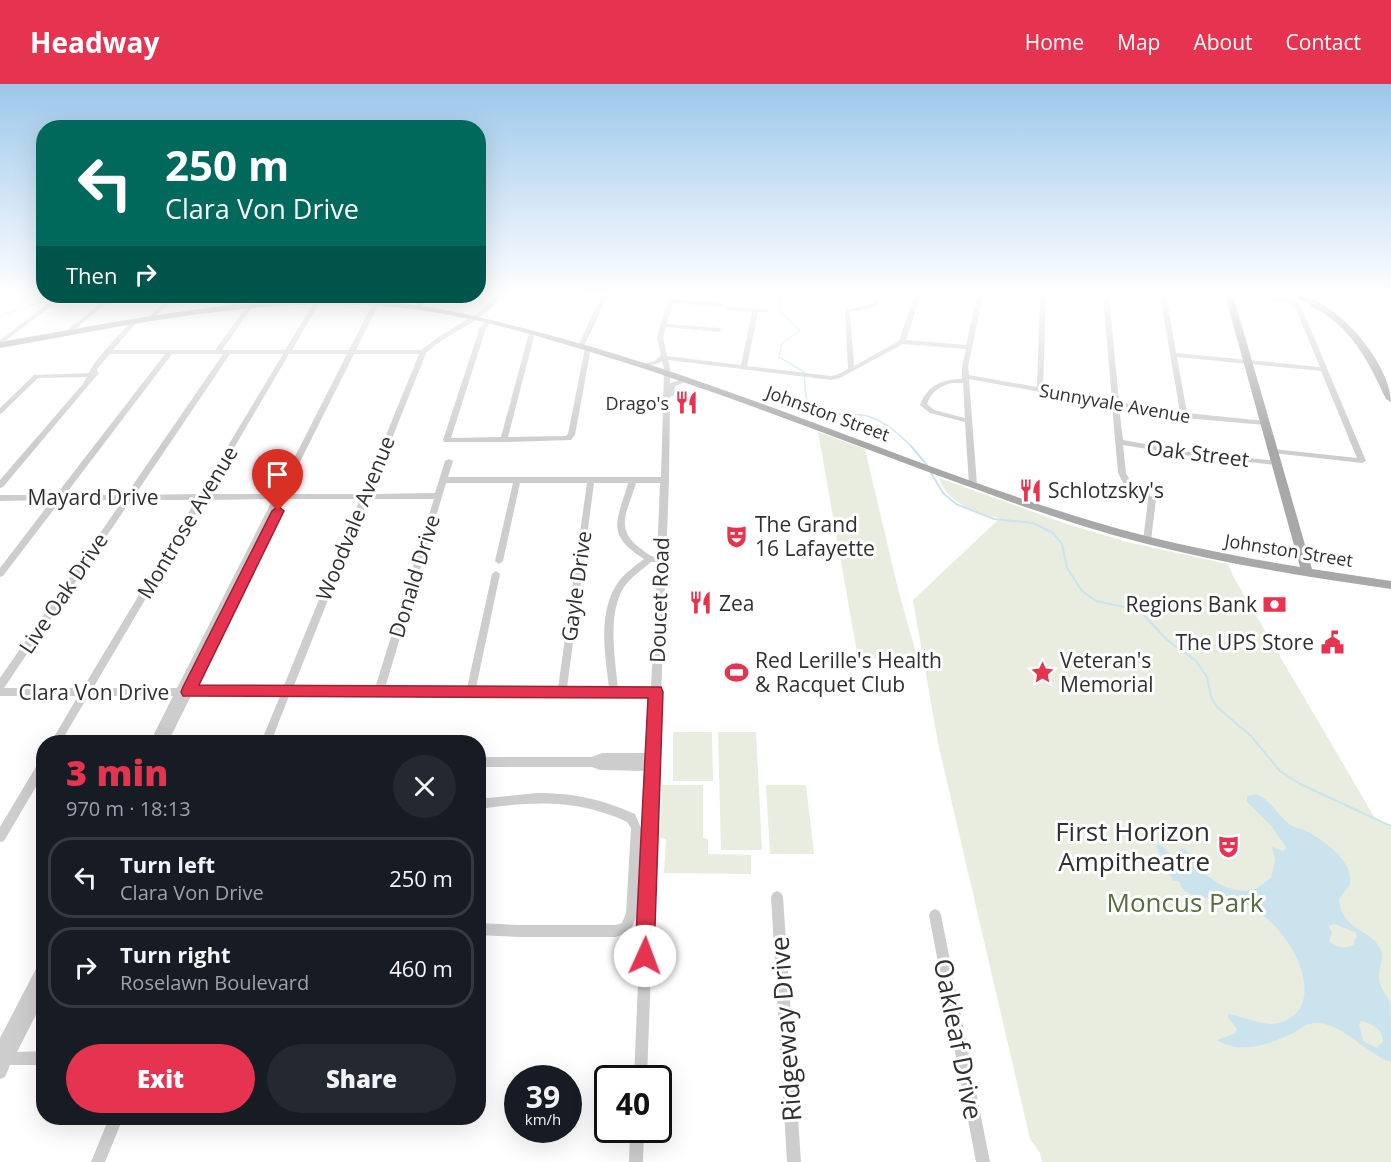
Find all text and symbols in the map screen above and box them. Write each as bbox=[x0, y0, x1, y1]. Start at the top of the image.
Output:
text: Headway bbox=[30, 23, 159, 61]
text: Home bbox=[1025, 28, 1084, 56]
text: Map bbox=[1117, 28, 1160, 56]
text: About bbox=[1193, 28, 1253, 56]
text: Contact bbox=[1286, 28, 1361, 56]
text: 250 m bbox=[165, 136, 289, 193]
icon: left bbox=[66, 144, 144, 222]
text: Clara Von Drive bbox=[165, 190, 359, 227]
icon: right bbox=[129, 258, 162, 291]
text: Then bbox=[66, 260, 117, 290]
street label: Sunnyvale Avenue bbox=[1038, 378, 1192, 428]
street label: Johnston Street bbox=[761, 379, 893, 446]
restaurant icon: Drago's bbox=[674, 390, 700, 416]
place label: Drago's bbox=[605, 391, 669, 415]
street label: Woodvale Avenue bbox=[309, 431, 401, 605]
street label: Oak Street bbox=[1145, 433, 1251, 473]
street label: Montrose Avenue bbox=[130, 440, 244, 604]
pin bbox=[252, 449, 303, 511]
icon: arrive bbox=[261, 458, 294, 491]
place label: Schlotzsky's bbox=[1048, 476, 1164, 504]
restaurant icon: Schlotzsky's bbox=[1017, 477, 1043, 503]
street label: Mayard Drive bbox=[27, 483, 159, 511]
place label: The Grand 16 Lafayette bbox=[755, 510, 875, 562]
street label: Donald Drive bbox=[382, 511, 446, 641]
theatre icon: The Grand 16 Lafayette bbox=[724, 523, 750, 549]
street label: Live Oak Drive bbox=[12, 527, 114, 659]
street label: Johnston Street bbox=[1221, 528, 1355, 572]
street label: Gayle Drive bbox=[554, 529, 598, 643]
street label: Doucet Road bbox=[643, 537, 675, 663]
place label: Zea bbox=[719, 589, 754, 617]
restaurant icon: Zea bbox=[688, 590, 714, 616]
place label: Regions Bank bbox=[1125, 590, 1257, 618]
bank icon: Regions Bank bbox=[1262, 591, 1288, 617]
place label: The UPS Store bbox=[1175, 628, 1314, 656]
public building icon: The UPS Store bbox=[1319, 629, 1345, 655]
place label: Red Lerille's Health & Racquet Club bbox=[755, 646, 942, 698]
place label: Veteran's Memorial bbox=[1060, 646, 1154, 698]
sports icon: Red Lerille's Health & Racquet Club bbox=[724, 659, 750, 685]
place icon: Veteran's Memorial bbox=[1029, 659, 1055, 685]
street label: Clara Von Drive bbox=[19, 678, 169, 706]
text: 3 min bbox=[66, 748, 168, 797]
button: close bbox=[393, 755, 456, 818]
text: 970 m · 18:13 bbox=[66, 795, 191, 822]
place label: First Horizon Ampitheatre bbox=[1055, 813, 1210, 879]
theatre icon: First Horizon Ampitheatre bbox=[1215, 833, 1241, 859]
text: Turn left bbox=[120, 849, 215, 879]
icon: left bbox=[69, 861, 102, 894]
text: 250 m bbox=[389, 863, 453, 893]
text: Clara Von Drive bbox=[120, 879, 264, 906]
park label: Moncus Park bbox=[1107, 884, 1264, 920]
position arrow bbox=[613, 924, 677, 988]
street label: Ridgeway Drive bbox=[761, 935, 809, 1123]
text: Turn right bbox=[120, 939, 231, 969]
icon: right bbox=[69, 951, 102, 984]
text: 460 m bbox=[389, 953, 453, 983]
street label: Oakleaf Drive bbox=[926, 956, 992, 1122]
text: Roselawn Boulevard bbox=[120, 969, 309, 996]
button: Exit bbox=[66, 1044, 255, 1113]
button: Share bbox=[267, 1044, 456, 1113]
speed limit sign: 40 bbox=[594, 1065, 672, 1143]
text: 39 bbox=[526, 1076, 560, 1117]
text: km/h bbox=[525, 1109, 561, 1129]

